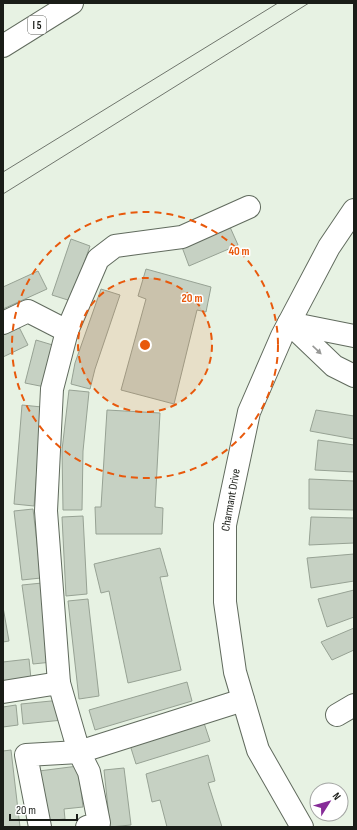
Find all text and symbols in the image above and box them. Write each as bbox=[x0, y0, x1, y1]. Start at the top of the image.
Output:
road number: I 5 bbox=[28, 16, 46, 34]
text: 40 m bbox=[228, 244, 250, 259]
text: 20 m bbox=[182, 291, 202, 306]
centre of rings bbox=[138, 338, 152, 352]
one-way arrow bbox=[312, 345, 322, 355]
street label: Charmant Drive bbox=[218, 467, 244, 532]
north arrow bbox=[309, 782, 349, 822]
text: N bbox=[330, 790, 344, 803]
scale bar bbox=[10, 796, 77, 822]
text: 20 m bbox=[16, 803, 36, 818]

